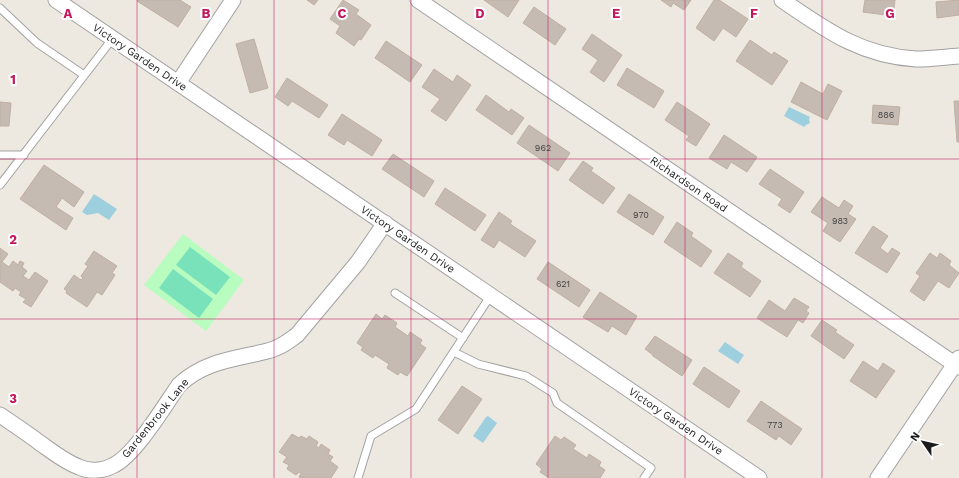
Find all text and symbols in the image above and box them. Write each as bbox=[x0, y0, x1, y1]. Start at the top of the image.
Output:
text: A bbox=[64, 6, 73, 21]
text: B bbox=[202, 6, 211, 21]
text: C bbox=[338, 6, 347, 21]
text: D bbox=[475, 6, 485, 21]
text: E bbox=[612, 6, 620, 21]
text: F bbox=[750, 6, 758, 21]
text: G bbox=[885, 6, 895, 21]
street label: Victory Garden Drive bbox=[90, 21, 189, 94]
text: 1 bbox=[10, 72, 16, 87]
house number: 886 bbox=[878, 110, 894, 120]
house number: 962 bbox=[535, 143, 551, 153]
street label: Richardson Road bbox=[648, 154, 730, 215]
street label: Victory Garden Drive bbox=[358, 203, 457, 276]
house number: 970 bbox=[633, 210, 649, 220]
house number: 983 bbox=[832, 216, 848, 226]
text: 2 bbox=[9, 232, 17, 247]
house number: 621 bbox=[556, 279, 570, 289]
street label: Gardenbrook Lane bbox=[119, 376, 191, 461]
street label: Victory Garden Drive bbox=[626, 385, 725, 458]
text: 3 bbox=[9, 391, 17, 406]
house number: 773 bbox=[767, 420, 783, 430]
north arrow bbox=[903, 422, 943, 462]
text: N bbox=[907, 430, 923, 444]

